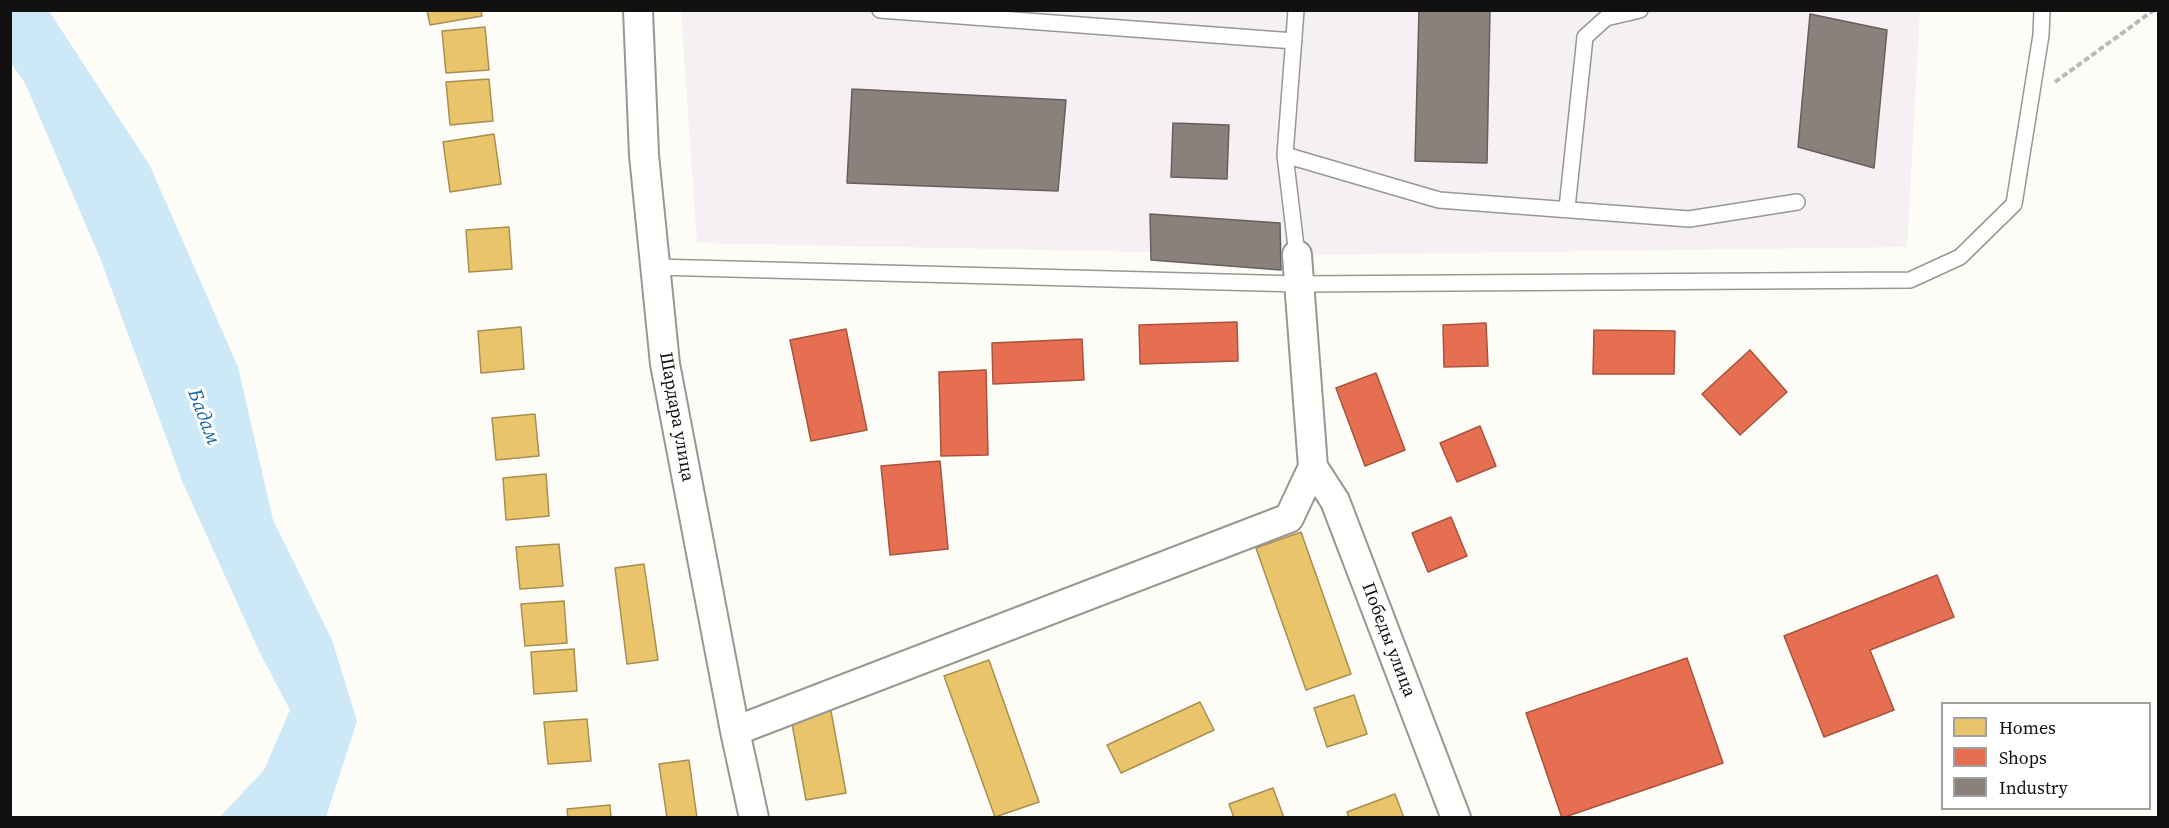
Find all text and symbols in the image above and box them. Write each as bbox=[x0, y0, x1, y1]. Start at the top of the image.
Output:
street label: Шардара улица bbox=[654, 351, 698, 483]
water label: Бадам bbox=[181, 386, 225, 448]
street label: Победы улица bbox=[1356, 580, 1420, 700]
legend bbox=[1941, 702, 2151, 810]
text: Homes bbox=[1999, 715, 2056, 740]
text: Shops bbox=[1999, 745, 2047, 770]
text: Industry bbox=[1999, 775, 2068, 800]

